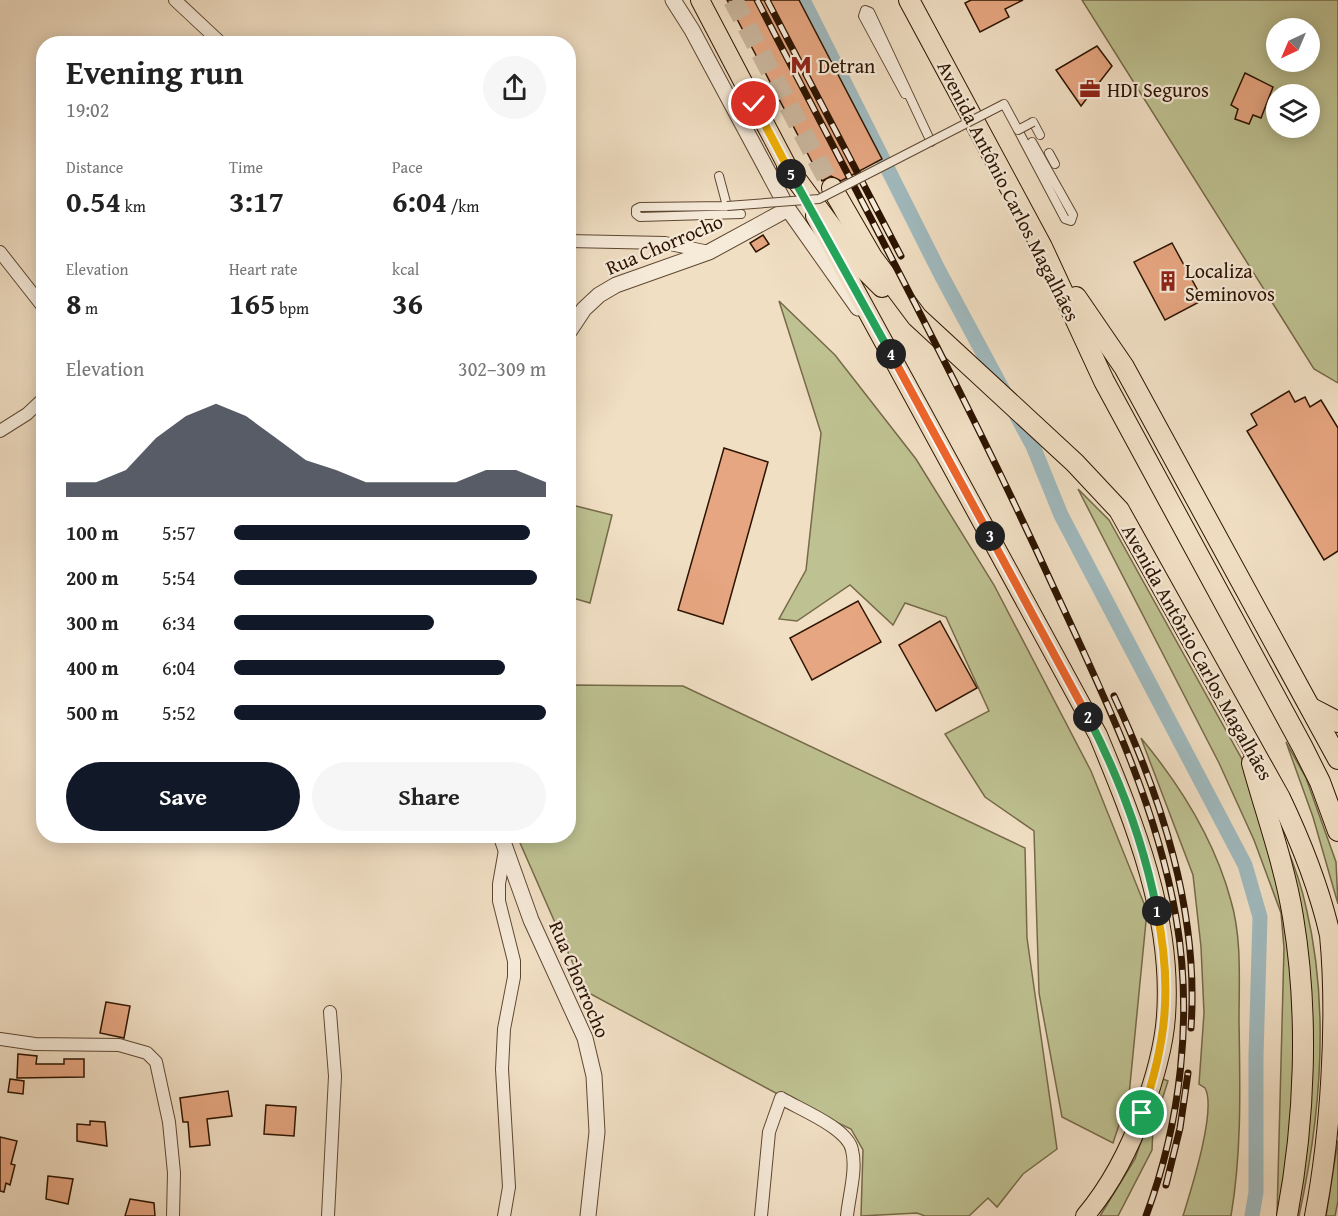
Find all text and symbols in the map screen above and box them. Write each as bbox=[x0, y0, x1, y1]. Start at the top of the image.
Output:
north arrow bbox=[1266, 18, 1320, 72]
map controls bbox=[1266, 18, 1320, 138]
text: Evening run bbox=[66, 48, 243, 96]
place label: Detran bbox=[818, 51, 875, 80]
metro station icon: Detran bbox=[789, 53, 813, 77]
button: share bbox=[483, 56, 546, 119]
street label: Avenida Antônio Carlos Magalhães bbox=[930, 56, 1088, 326]
place label: HDI Seguros bbox=[1107, 75, 1209, 104]
office icon: HDI Seguros bbox=[1078, 77, 1102, 101]
pin bbox=[728, 78, 779, 129]
button: layers bbox=[1266, 84, 1320, 138]
icon: check bbox=[737, 87, 770, 120]
text: 19:02 bbox=[66, 95, 109, 124]
text: Distance bbox=[66, 155, 123, 179]
text: Time bbox=[229, 155, 263, 179]
text: Pace bbox=[392, 155, 423, 179]
pin: 5 bbox=[776, 159, 806, 189]
text: 5 bbox=[787, 162, 795, 186]
text: 0.54 bbox=[66, 179, 121, 223]
text: 3:17 bbox=[229, 179, 284, 223]
text: 6:04 bbox=[392, 179, 447, 223]
text: km bbox=[121, 194, 146, 218]
text: /km bbox=[447, 194, 479, 218]
street label: Rua Chorrocho bbox=[601, 206, 727, 282]
place label: Localiza Seminovos bbox=[1185, 256, 1275, 308]
text: Elevation bbox=[66, 257, 129, 281]
text: Heart rate bbox=[229, 257, 298, 281]
text: kcal bbox=[392, 257, 419, 281]
building icon: Localiza Seminovos bbox=[1156, 269, 1180, 293]
text: 8 bbox=[66, 281, 82, 325]
text: 165 bbox=[229, 281, 276, 325]
text: 36 bbox=[392, 281, 423, 325]
text: m bbox=[82, 296, 98, 320]
text: bpm bbox=[276, 296, 309, 320]
pin: 4 bbox=[876, 339, 906, 369]
text: 4 bbox=[887, 342, 895, 366]
text: Elevation bbox=[66, 354, 144, 383]
text: 302–309 m bbox=[458, 354, 546, 383]
text: 100 m bbox=[66, 518, 119, 547]
text: 5:57 bbox=[162, 518, 196, 547]
street label: Avenida Antônio Carlos Magalhães bbox=[1115, 519, 1281, 785]
pin: 3 bbox=[975, 521, 1005, 551]
text: 3 bbox=[986, 524, 994, 548]
text: 200 m bbox=[66, 563, 119, 592]
text: 5:54 bbox=[162, 563, 196, 592]
text: 300 m bbox=[66, 608, 119, 637]
text: 6:34 bbox=[162, 608, 196, 637]
text: 400 m bbox=[66, 653, 119, 682]
text: 6:04 bbox=[162, 653, 196, 682]
text: 500 m bbox=[66, 698, 119, 727]
text: 5:52 bbox=[162, 698, 196, 727]
pin: 2 bbox=[1073, 702, 1103, 732]
text: 2 bbox=[1084, 705, 1092, 729]
button: Save bbox=[66, 762, 300, 831]
button: Share bbox=[312, 762, 546, 831]
pin: 1 bbox=[1142, 896, 1172, 926]
text: 1 bbox=[1153, 899, 1161, 923]
street label: Rua Chorrocho bbox=[542, 916, 618, 1042]
pin bbox=[1116, 1087, 1167, 1138]
icon: arrive bbox=[1125, 1096, 1158, 1129]

